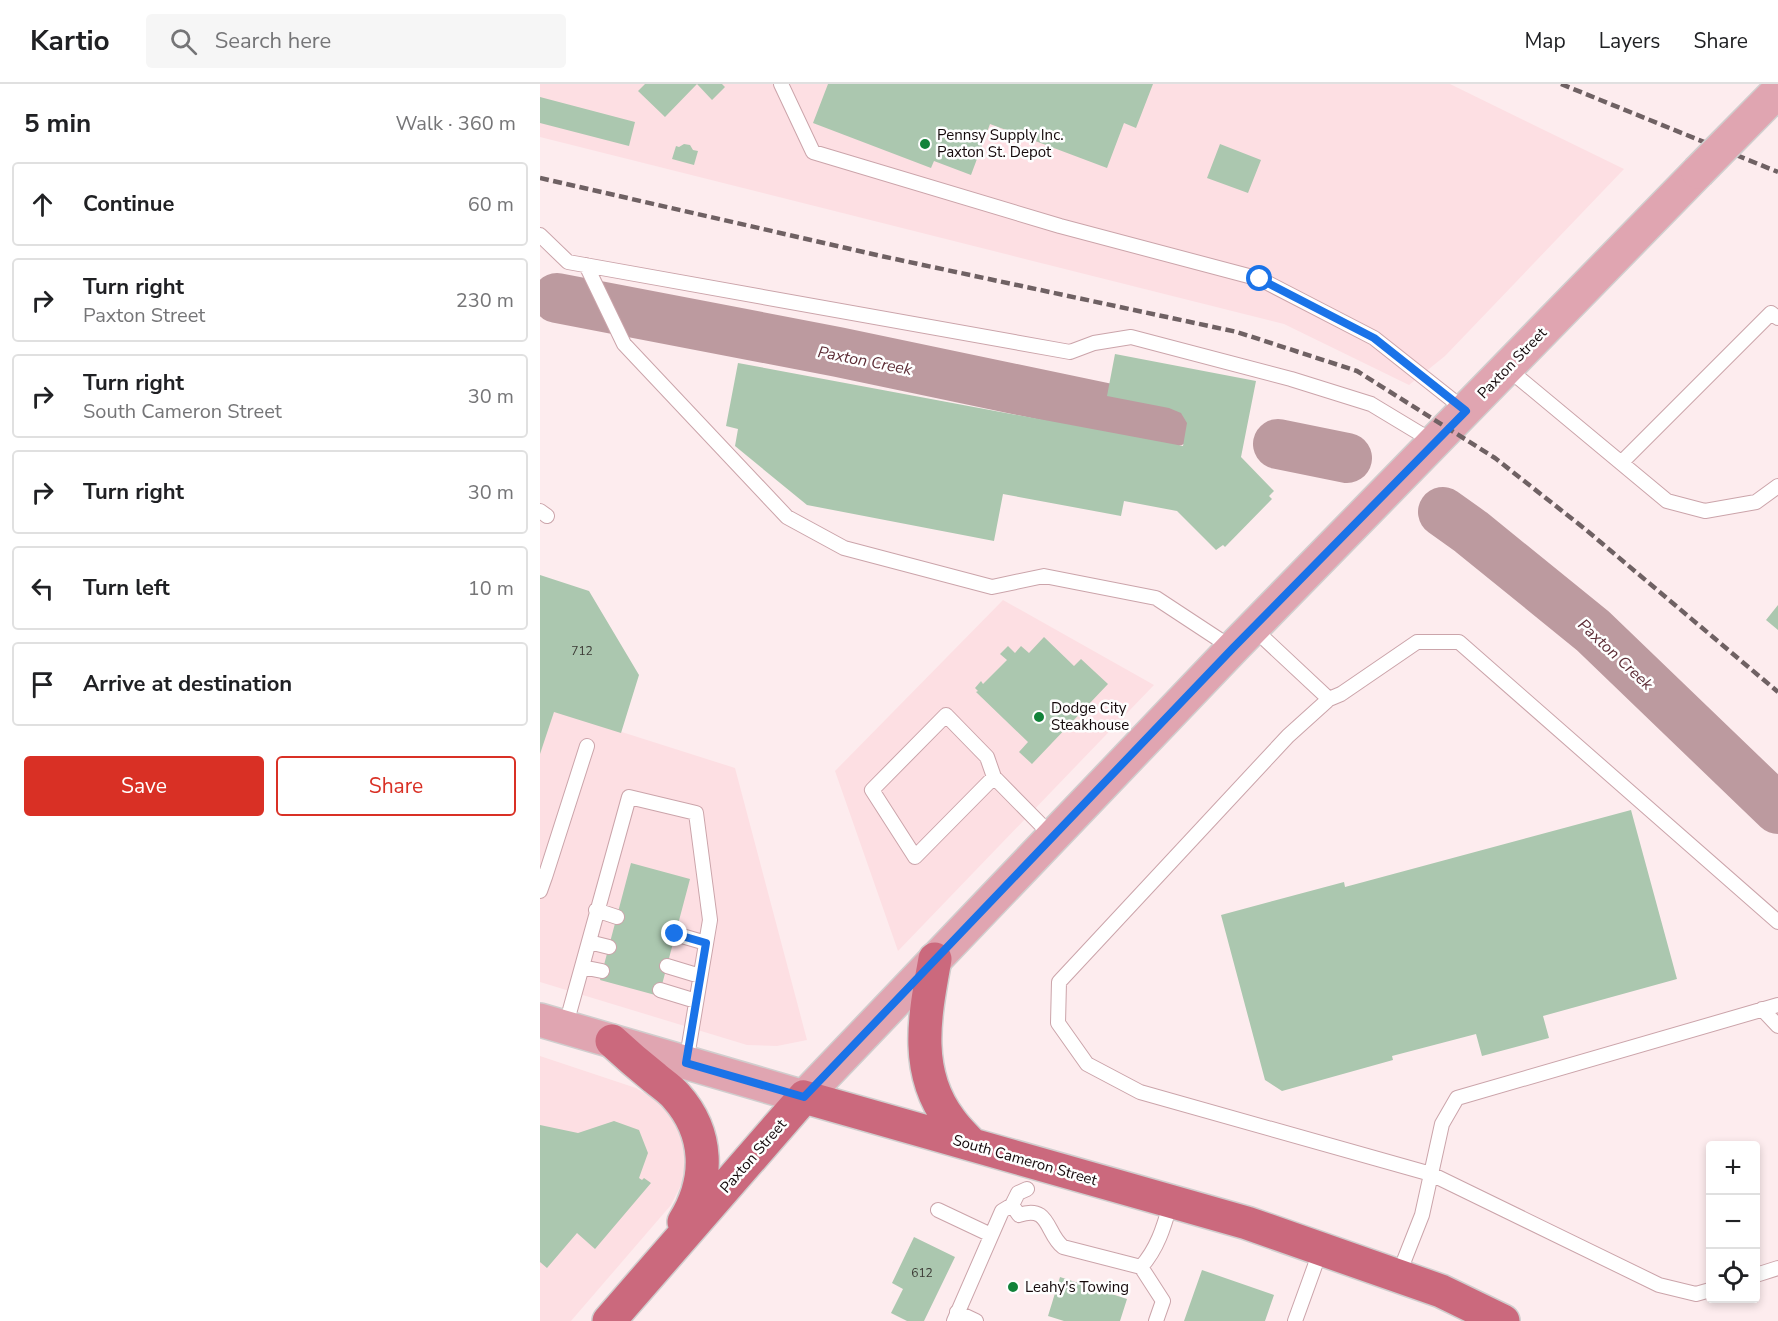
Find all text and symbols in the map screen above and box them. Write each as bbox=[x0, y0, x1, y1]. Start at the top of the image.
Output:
search box bbox=[146, 14, 566, 68]
text: Kartio bbox=[30, 22, 110, 60]
icon: search bbox=[167, 25, 200, 58]
text: Search here bbox=[215, 26, 331, 56]
text: Map bbox=[1524, 27, 1566, 55]
text: Layers bbox=[1599, 27, 1660, 55]
text: Share bbox=[1693, 27, 1748, 55]
text: 5 min bbox=[24, 106, 91, 141]
text: Walk · 360 m bbox=[396, 110, 516, 137]
place label: Pennsy Supply Inc. Paxton St. Depot bbox=[937, 125, 1064, 162]
marker: Pennsy Supply Inc. Paxton St. Depot bbox=[918, 137, 932, 151]
icon: ahead bbox=[26, 188, 59, 221]
text: Continue bbox=[83, 189, 174, 219]
text: 60 m bbox=[468, 191, 514, 218]
route start bbox=[1246, 265, 1272, 291]
text: Turn right bbox=[83, 272, 184, 302]
icon: right bbox=[26, 284, 59, 317]
text: 230 m bbox=[456, 287, 514, 314]
text: Paxton Street bbox=[83, 302, 205, 329]
street label: Paxton Street bbox=[1473, 323, 1552, 403]
water label: Paxton Creek bbox=[816, 341, 915, 381]
text: Turn right bbox=[83, 368, 184, 398]
icon: right bbox=[26, 380, 59, 413]
text: 30 m bbox=[468, 383, 514, 410]
text: South Cameron Street bbox=[83, 398, 282, 425]
icon: right bbox=[26, 476, 59, 509]
text: Turn right bbox=[83, 477, 184, 507]
text: 30 m bbox=[468, 479, 514, 506]
icon: left bbox=[26, 572, 59, 605]
text: Turn left bbox=[83, 573, 170, 603]
text: 10 m bbox=[468, 575, 514, 602]
water label: Paxton Creek bbox=[1573, 614, 1659, 696]
house number: 712 bbox=[571, 643, 593, 659]
icon: arrive bbox=[26, 668, 59, 701]
text: Arrive at destination bbox=[83, 669, 292, 699]
place label: Dodge City Steakhouse bbox=[1051, 698, 1129, 735]
marker: Dodge City Steakhouse bbox=[1032, 710, 1046, 724]
button: Save bbox=[24, 756, 264, 816]
button: Share bbox=[276, 756, 516, 816]
route end bbox=[661, 920, 687, 946]
street label: Paxton Street bbox=[715, 1114, 791, 1197]
street label: South Cameron Street bbox=[951, 1130, 1100, 1190]
map controls bbox=[1706, 1141, 1760, 1303]
button: + bbox=[1706, 1141, 1760, 1195]
button: − bbox=[1706, 1195, 1760, 1249]
button: locate bbox=[1706, 1249, 1760, 1303]
house number: 612 bbox=[911, 1265, 933, 1281]
place label: Leahy's Towing bbox=[1025, 1277, 1129, 1297]
marker: Leahy's Towing bbox=[1006, 1280, 1020, 1294]

